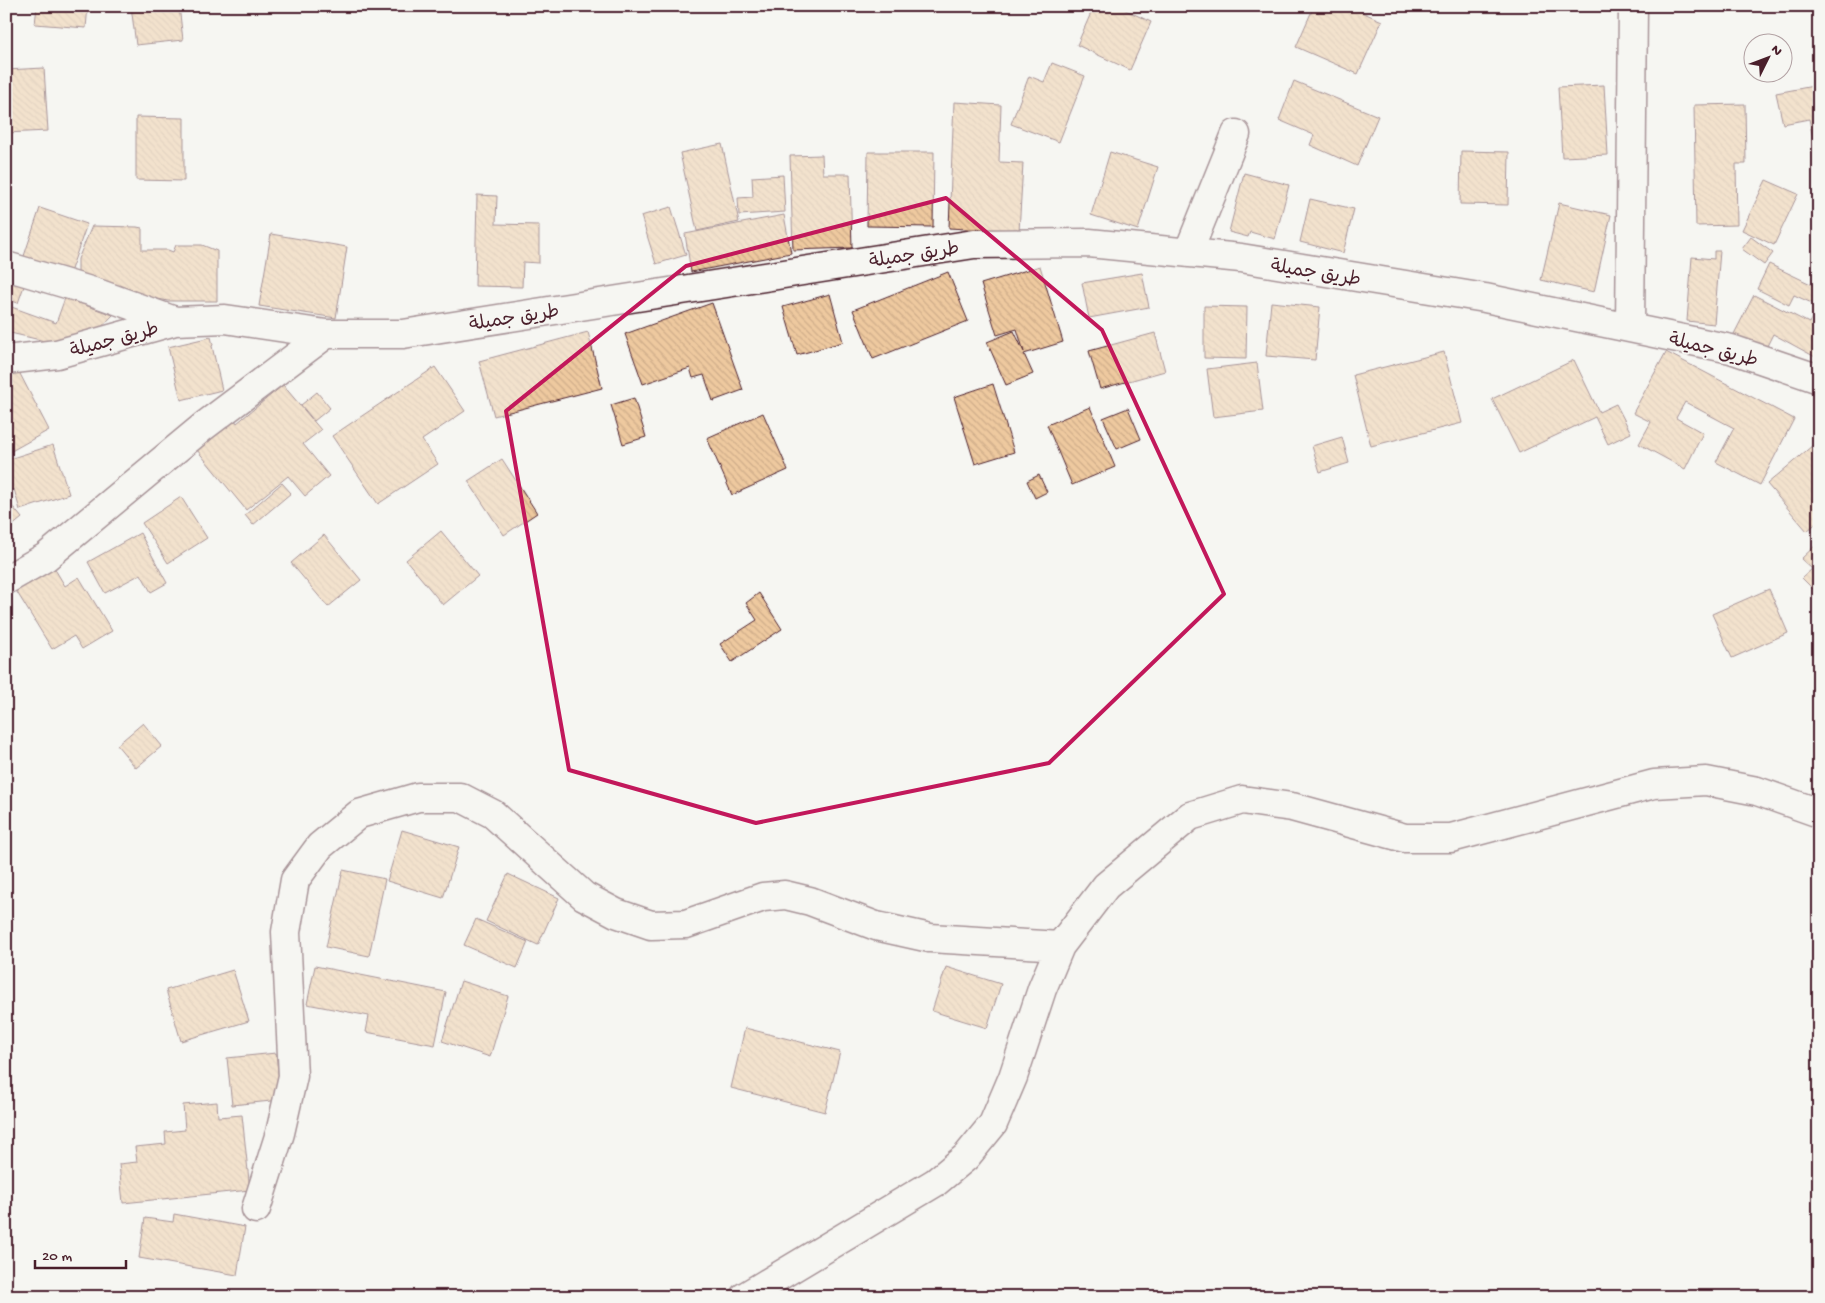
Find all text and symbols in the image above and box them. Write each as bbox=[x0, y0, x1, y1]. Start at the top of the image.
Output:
north arrow bbox=[1742, 32, 1792, 82]
text: N bbox=[1766, 42, 1785, 60]
street label: طريق جميلة bbox=[868, 238, 961, 275]
street label: طريق جميلة bbox=[1269, 256, 1362, 293]
street label: طريق جميلة bbox=[468, 301, 561, 338]
street label: طريق جميلة bbox=[68, 318, 162, 364]
street label: طريق جميلة bbox=[1666, 329, 1760, 374]
scale bar bbox=[35, 1238, 126, 1270]
text: 20 m bbox=[42, 1248, 72, 1266]

